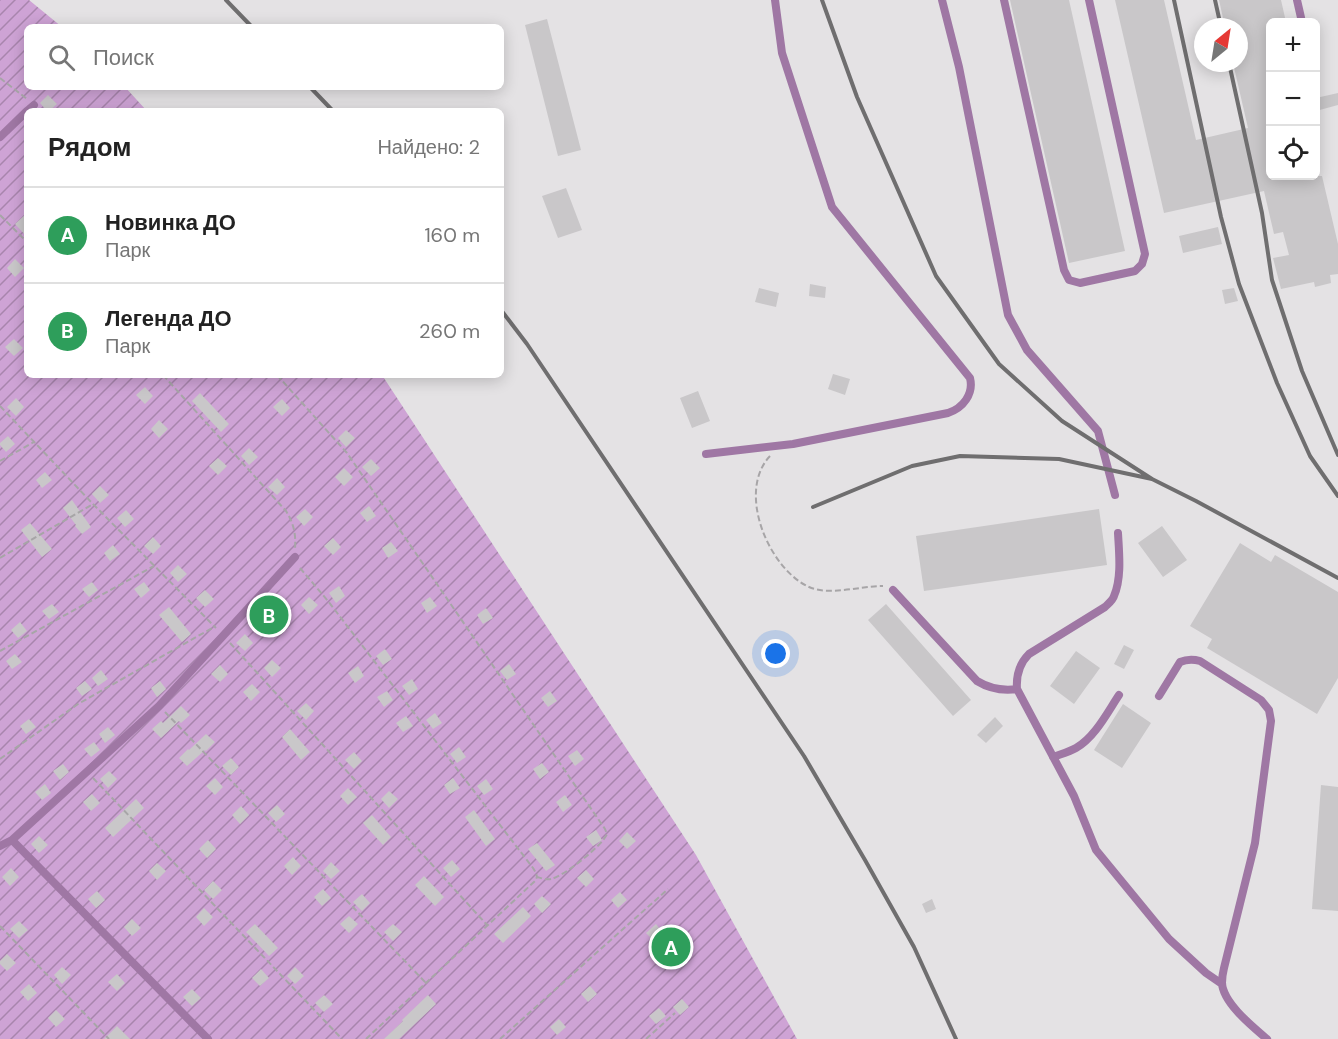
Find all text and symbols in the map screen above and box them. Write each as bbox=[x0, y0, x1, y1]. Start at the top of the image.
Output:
north arrow bbox=[1194, 18, 1248, 72]
map controls bbox=[1266, 18, 1320, 180]
button: + bbox=[1266, 18, 1320, 72]
search box bbox=[24, 24, 504, 90]
icon: search bbox=[45, 41, 78, 74]
text: Поиск bbox=[93, 43, 154, 72]
button: − bbox=[1266, 72, 1320, 126]
button: locate bbox=[1266, 126, 1320, 180]
text: Рядом bbox=[48, 130, 131, 164]
text: Найдено: 2 bbox=[377, 134, 480, 160]
text: Новинка ДО bbox=[105, 208, 236, 237]
text: A bbox=[60, 222, 75, 248]
text: 160 m bbox=[424, 222, 480, 248]
text: Парк bbox=[105, 237, 150, 263]
text: Легенда ДО bbox=[105, 304, 232, 333]
text: B bbox=[61, 318, 74, 344]
text: 260 m bbox=[419, 318, 480, 344]
text: Парк bbox=[105, 333, 150, 359]
pin: B bbox=[250, 592, 288, 638]
your location bbox=[761, 639, 790, 668]
pin: A bbox=[652, 924, 690, 970]

